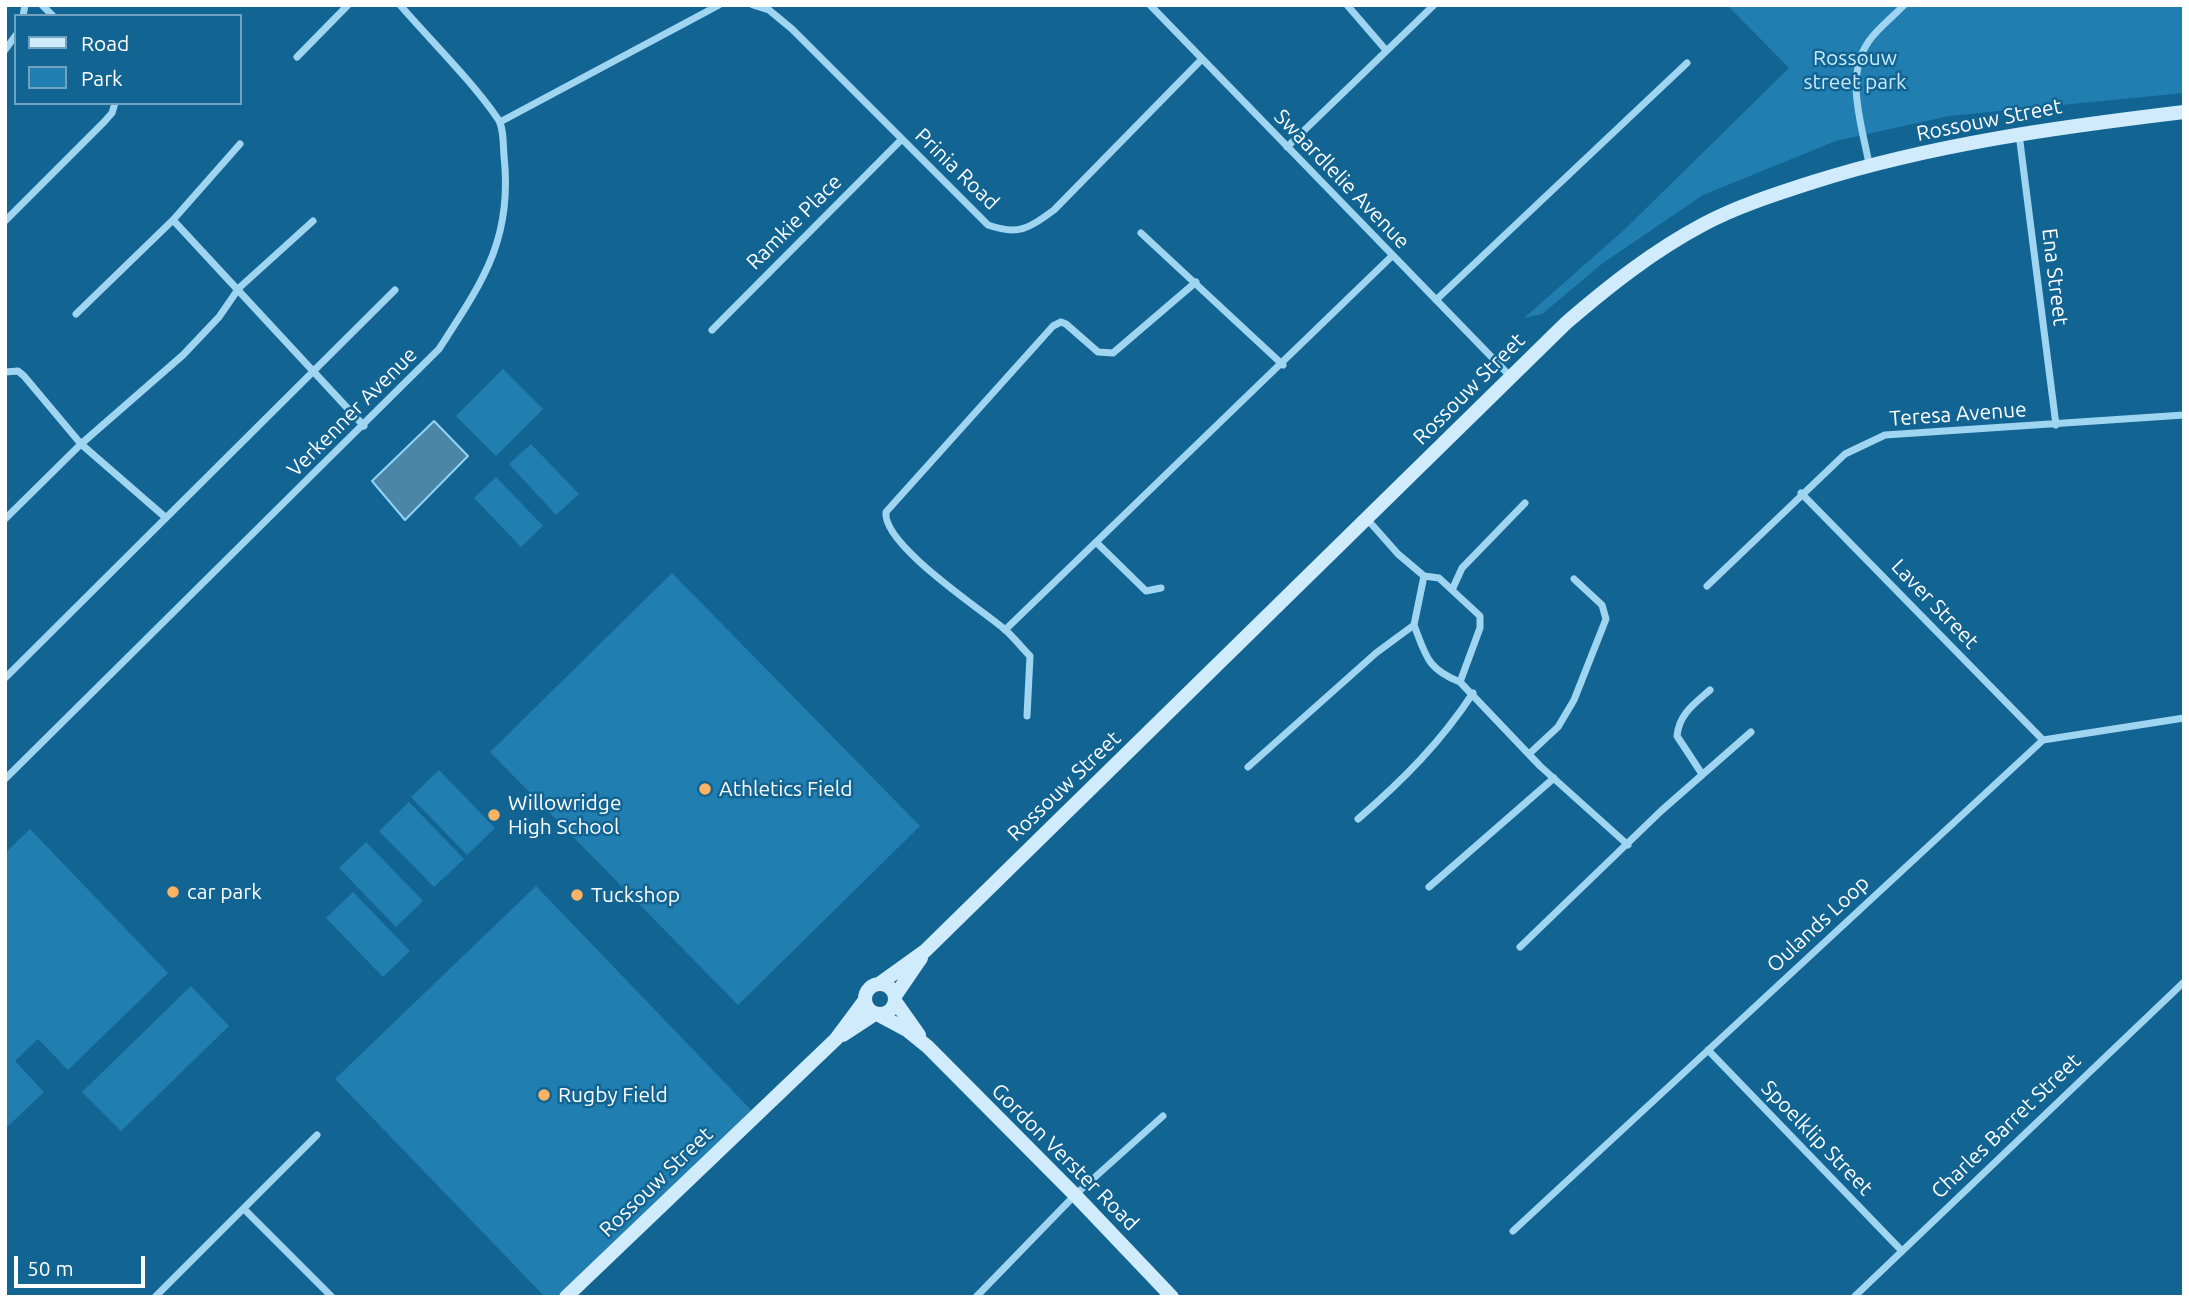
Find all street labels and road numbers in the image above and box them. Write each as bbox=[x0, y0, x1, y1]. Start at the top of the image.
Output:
street label: Rossouw Street bbox=[1914, 94, 2064, 146]
street label: Swaardlelie Avenue bbox=[1269, 104, 1415, 254]
street label: Prinia Road bbox=[910, 123, 1004, 215]
street label: Ramkie Place bbox=[741, 169, 847, 275]
street label: Ena Street bbox=[2037, 227, 2073, 327]
street label: Rossouw Street bbox=[1408, 328, 1530, 450]
street label: Verkenner Avenue bbox=[282, 342, 422, 482]
street label: Teresa Avenue bbox=[1889, 397, 2027, 431]
street label: Laver Street bbox=[1886, 554, 1984, 654]
street label: Rossouw Street bbox=[1002, 726, 1126, 846]
street label: Oulands Loop bbox=[1762, 870, 1874, 978]
street label: Charles Barret Street bbox=[1926, 1048, 2086, 1204]
street label: Spoelklip Street bbox=[1756, 1075, 1878, 1201]
street label: Gordon Verster Road bbox=[986, 1078, 1144, 1236]
street label: Rossouw Street bbox=[594, 1122, 718, 1242]

